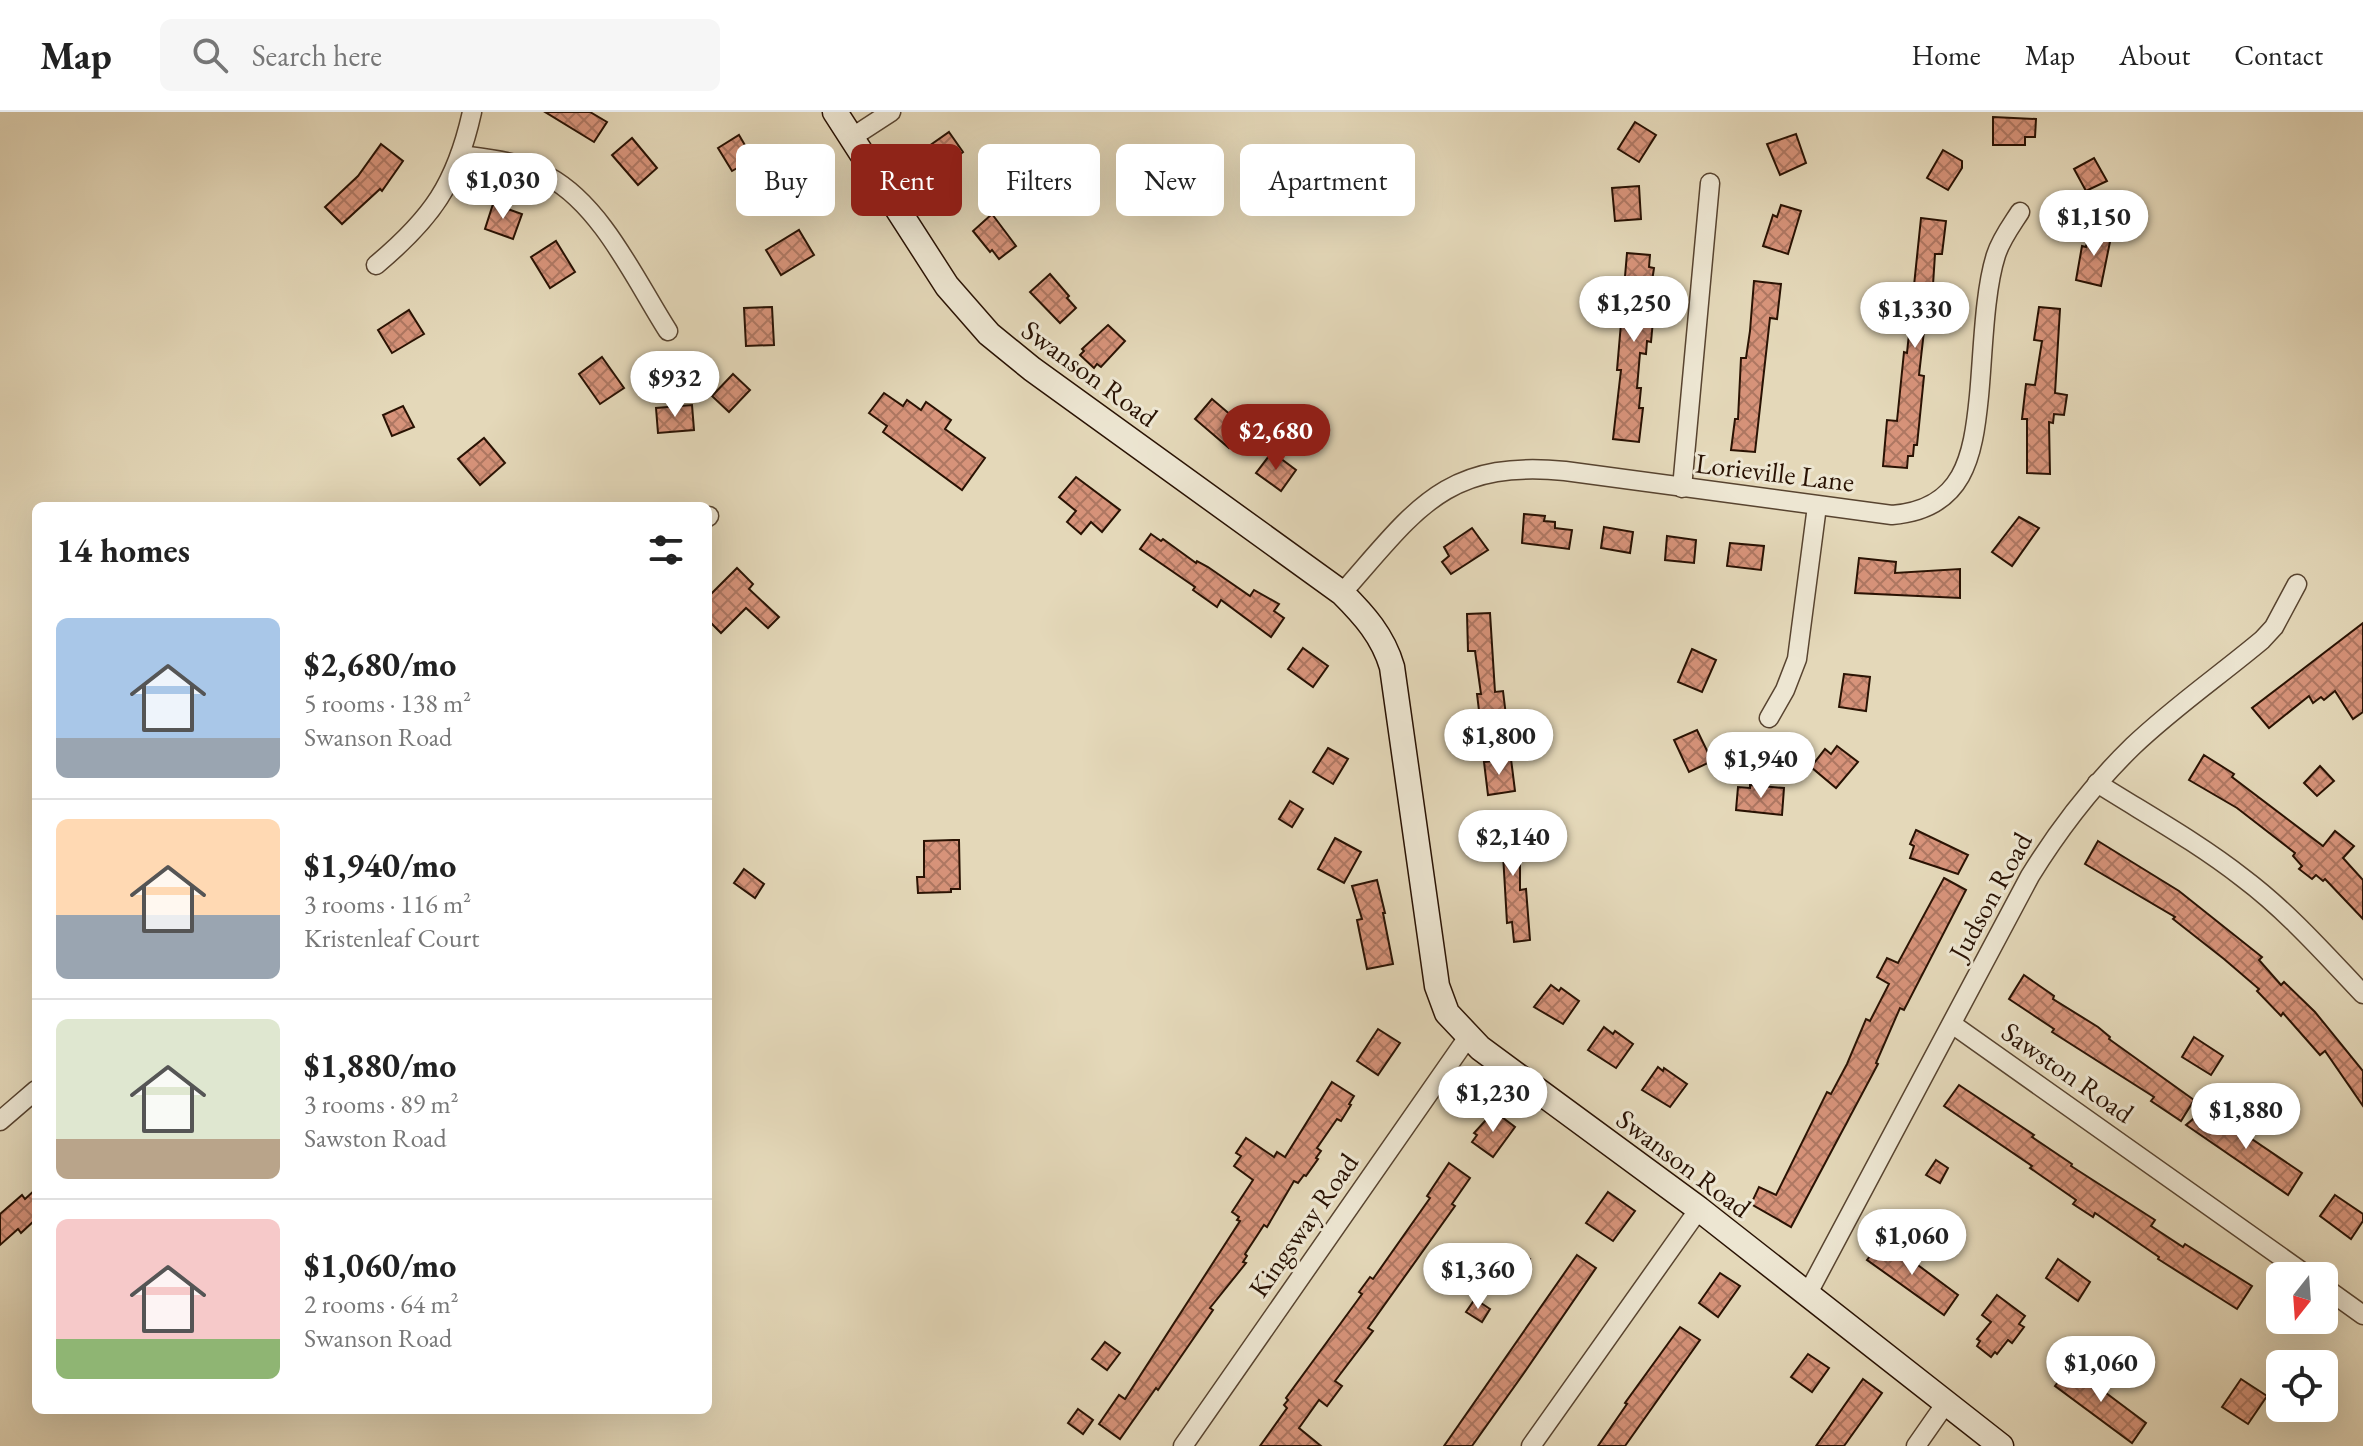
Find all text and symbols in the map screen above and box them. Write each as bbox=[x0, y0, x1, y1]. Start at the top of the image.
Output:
search box bbox=[160, 19, 720, 91]
text: Map bbox=[40, 31, 112, 80]
icon: search bbox=[188, 33, 232, 77]
text: Search here bbox=[252, 36, 382, 75]
text: Home bbox=[1911, 37, 1981, 73]
text: Map bbox=[2025, 37, 2075, 73]
text: About bbox=[2119, 37, 2190, 73]
text: Contact bbox=[2234, 37, 2323, 73]
chip: Buy bbox=[736, 144, 835, 216]
chip: Rent bbox=[851, 144, 962, 216]
chip: Filters bbox=[978, 144, 1100, 216]
chip: New bbox=[1116, 144, 1224, 216]
chip: Apartment bbox=[1240, 144, 1415, 216]
pin: $1,030 bbox=[438, 153, 568, 221]
text: $1,030 bbox=[466, 162, 540, 196]
pin: $1,150 bbox=[2029, 190, 2159, 258]
text: $1,150 bbox=[2057, 199, 2131, 233]
pin: $1,250 bbox=[1569, 276, 1699, 344]
pin: $1,330 bbox=[1850, 282, 1980, 350]
text: $1,250 bbox=[1597, 285, 1671, 319]
text: $1,330 bbox=[1878, 291, 1952, 325]
street label: Swanson Road bbox=[1015, 312, 1166, 435]
pin: $932 bbox=[628, 351, 722, 419]
text: $932 bbox=[648, 360, 702, 394]
pin: $2,680 bbox=[1211, 404, 1341, 472]
text: $2,680 bbox=[1239, 413, 1313, 447]
street label: Lorieville Lane bbox=[1694, 444, 1856, 500]
text: 14 homes bbox=[56, 528, 190, 572]
icon: filters bbox=[644, 528, 688, 572]
text: $2,680/mo bbox=[304, 642, 456, 686]
icon: home bbox=[120, 650, 216, 746]
text: 5 rooms · 138 m² bbox=[304, 686, 471, 720]
pin: $1,800 bbox=[1434, 709, 1564, 777]
text: $1,800 bbox=[1462, 718, 1536, 752]
text: Swanson Road bbox=[304, 720, 452, 754]
pin: $1,940 bbox=[1696, 732, 1826, 800]
text: $1,940 bbox=[1724, 741, 1798, 775]
pin: $2,140 bbox=[1448, 810, 1578, 878]
text: $2,140 bbox=[1476, 819, 1550, 853]
street label: Judson Road bbox=[1939, 825, 2040, 968]
text: $1,940/mo bbox=[304, 843, 456, 887]
icon: home bbox=[120, 851, 216, 947]
text: 3 rooms · 116 m² bbox=[304, 887, 471, 921]
text: Kristenleaf Court bbox=[304, 921, 479, 955]
street label: Sawston Road bbox=[1995, 1013, 2142, 1131]
text: $1,880/mo bbox=[304, 1043, 456, 1087]
icon: home bbox=[120, 1051, 216, 1147]
pin: $1,230 bbox=[1428, 1066, 1558, 1134]
text: $1,230 bbox=[1456, 1075, 1530, 1109]
pin: $1,880 bbox=[2181, 1083, 2311, 1151]
text: 3 rooms · 89 m² bbox=[304, 1087, 459, 1121]
text: $1,880 bbox=[2209, 1092, 2283, 1126]
street label: Swanson Road bbox=[1609, 1101, 1759, 1226]
text: Sawston Road bbox=[304, 1121, 447, 1155]
street label: Kingsway Road bbox=[1240, 1145, 1366, 1304]
pin: $1,060 bbox=[1847, 1209, 1977, 1277]
text: $1,060 bbox=[1875, 1218, 1949, 1252]
text: $1,060/mo bbox=[304, 1243, 456, 1287]
pin: $1,360 bbox=[1413, 1243, 1543, 1311]
icon: home bbox=[120, 1251, 216, 1347]
text: $1,360 bbox=[1441, 1252, 1515, 1286]
north arrow bbox=[2266, 1262, 2338, 1334]
map controls bbox=[2266, 1262, 2338, 1422]
text: 2 rooms · 64 m² bbox=[304, 1287, 459, 1321]
text: Swanson Road bbox=[304, 1321, 452, 1355]
pin: $1,060 bbox=[2036, 1336, 2166, 1404]
text: $1,060 bbox=[2064, 1345, 2138, 1379]
button: locate bbox=[2266, 1350, 2338, 1422]

